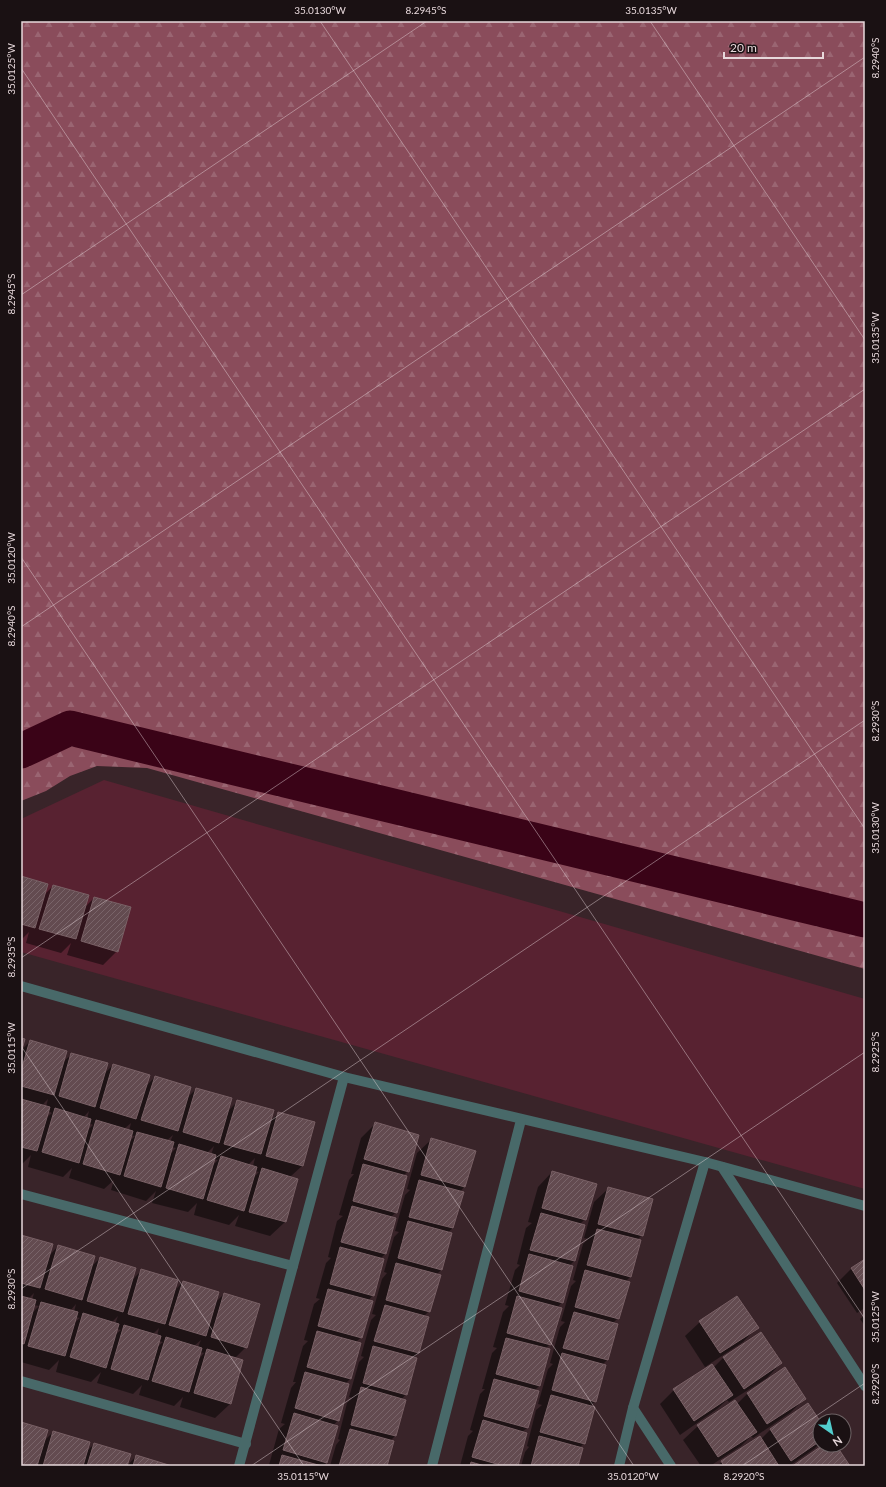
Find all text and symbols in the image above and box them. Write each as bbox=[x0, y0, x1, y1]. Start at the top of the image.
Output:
text: 35.0130°W bbox=[294, 4, 346, 16]
text: 8.2945°S bbox=[406, 4, 446, 16]
text: 35.0135°W bbox=[625, 4, 677, 16]
scale bar bbox=[724, 34, 823, 60]
text: 8.2940°S bbox=[869, 38, 881, 78]
text: 20 m bbox=[730, 40, 757, 55]
text: 35.0125°W bbox=[5, 43, 17, 95]
text: 8.2945°S bbox=[5, 274, 17, 314]
text: 35.0135°W bbox=[869, 312, 881, 364]
text: 35.0120°W bbox=[5, 532, 17, 584]
text: 8.2940°S bbox=[5, 606, 17, 646]
text: 8.2930°S bbox=[869, 701, 881, 741]
text: 35.0130°W bbox=[869, 802, 881, 854]
text: 8.2935°S bbox=[5, 937, 17, 977]
text: 35.0115°W bbox=[5, 1022, 17, 1074]
text: 8.2925°S bbox=[869, 1032, 881, 1072]
text: 8.2930°S bbox=[5, 1269, 17, 1309]
text: 35.0125°W bbox=[869, 1291, 881, 1343]
text: 8.2920°S bbox=[869, 1364, 881, 1404]
north arrow bbox=[812, 1413, 852, 1453]
text: N bbox=[831, 1434, 845, 1449]
text: 35.0115°W bbox=[277, 1470, 329, 1482]
text: 35.0120°W bbox=[607, 1470, 659, 1482]
text: 8.2920°S bbox=[724, 1470, 764, 1482]

